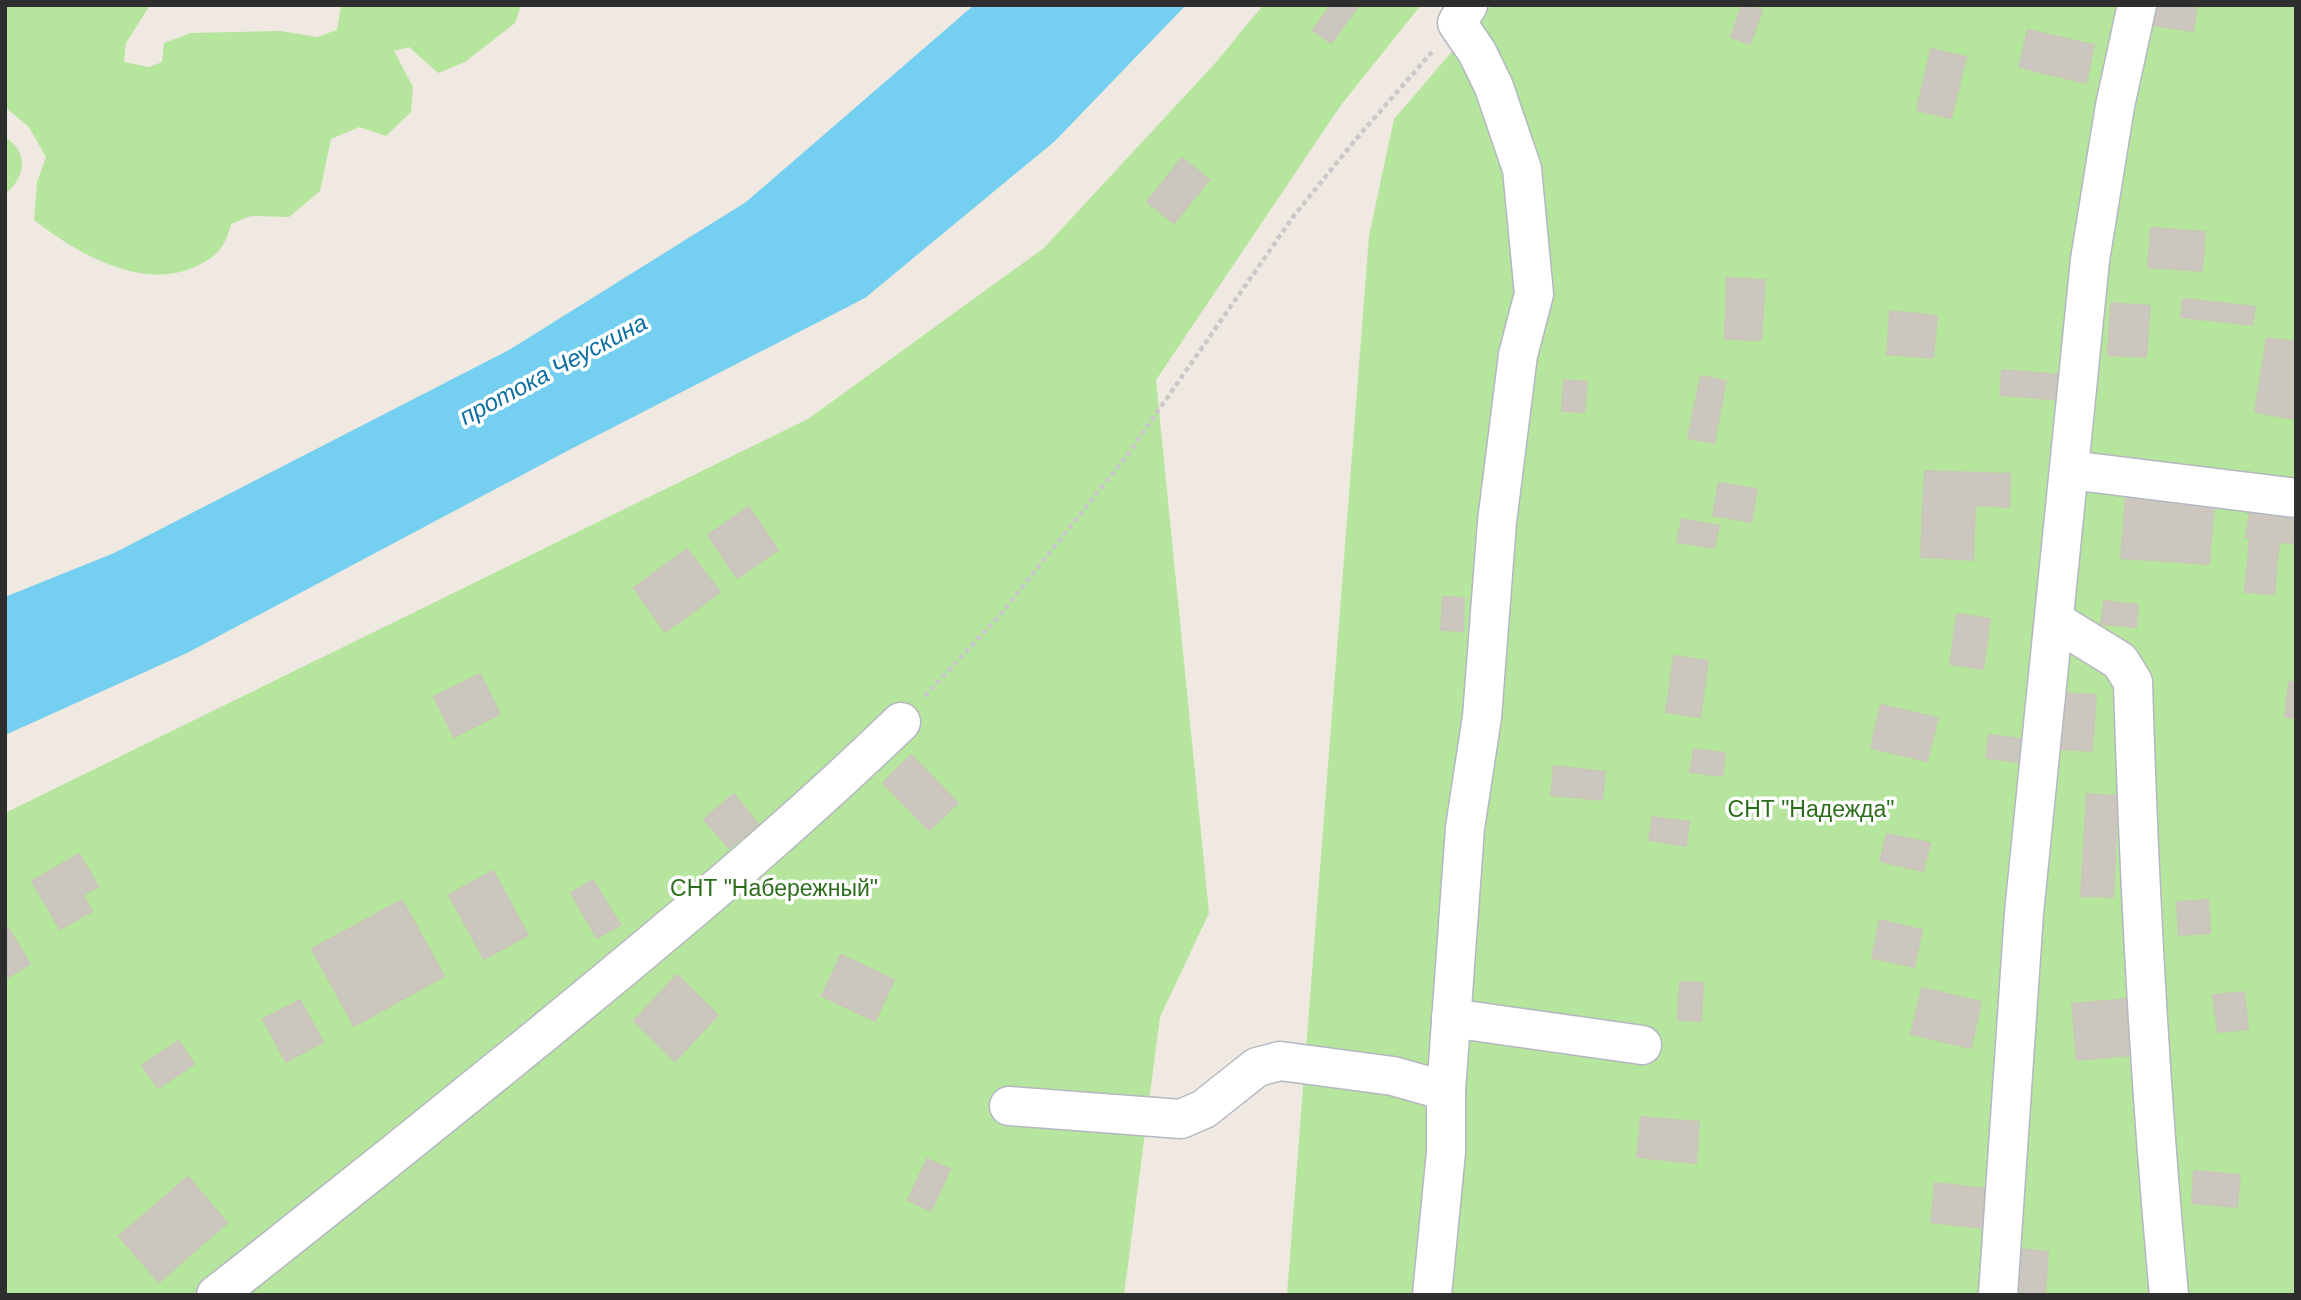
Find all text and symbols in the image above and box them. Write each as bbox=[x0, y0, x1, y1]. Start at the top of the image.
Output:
water label: протока Чеускина bbox=[455, 308, 651, 430]
park label: СНТ "Надежда" bbox=[1728, 796, 1894, 822]
park label: СНТ "Набережный" bbox=[670, 875, 878, 901]

